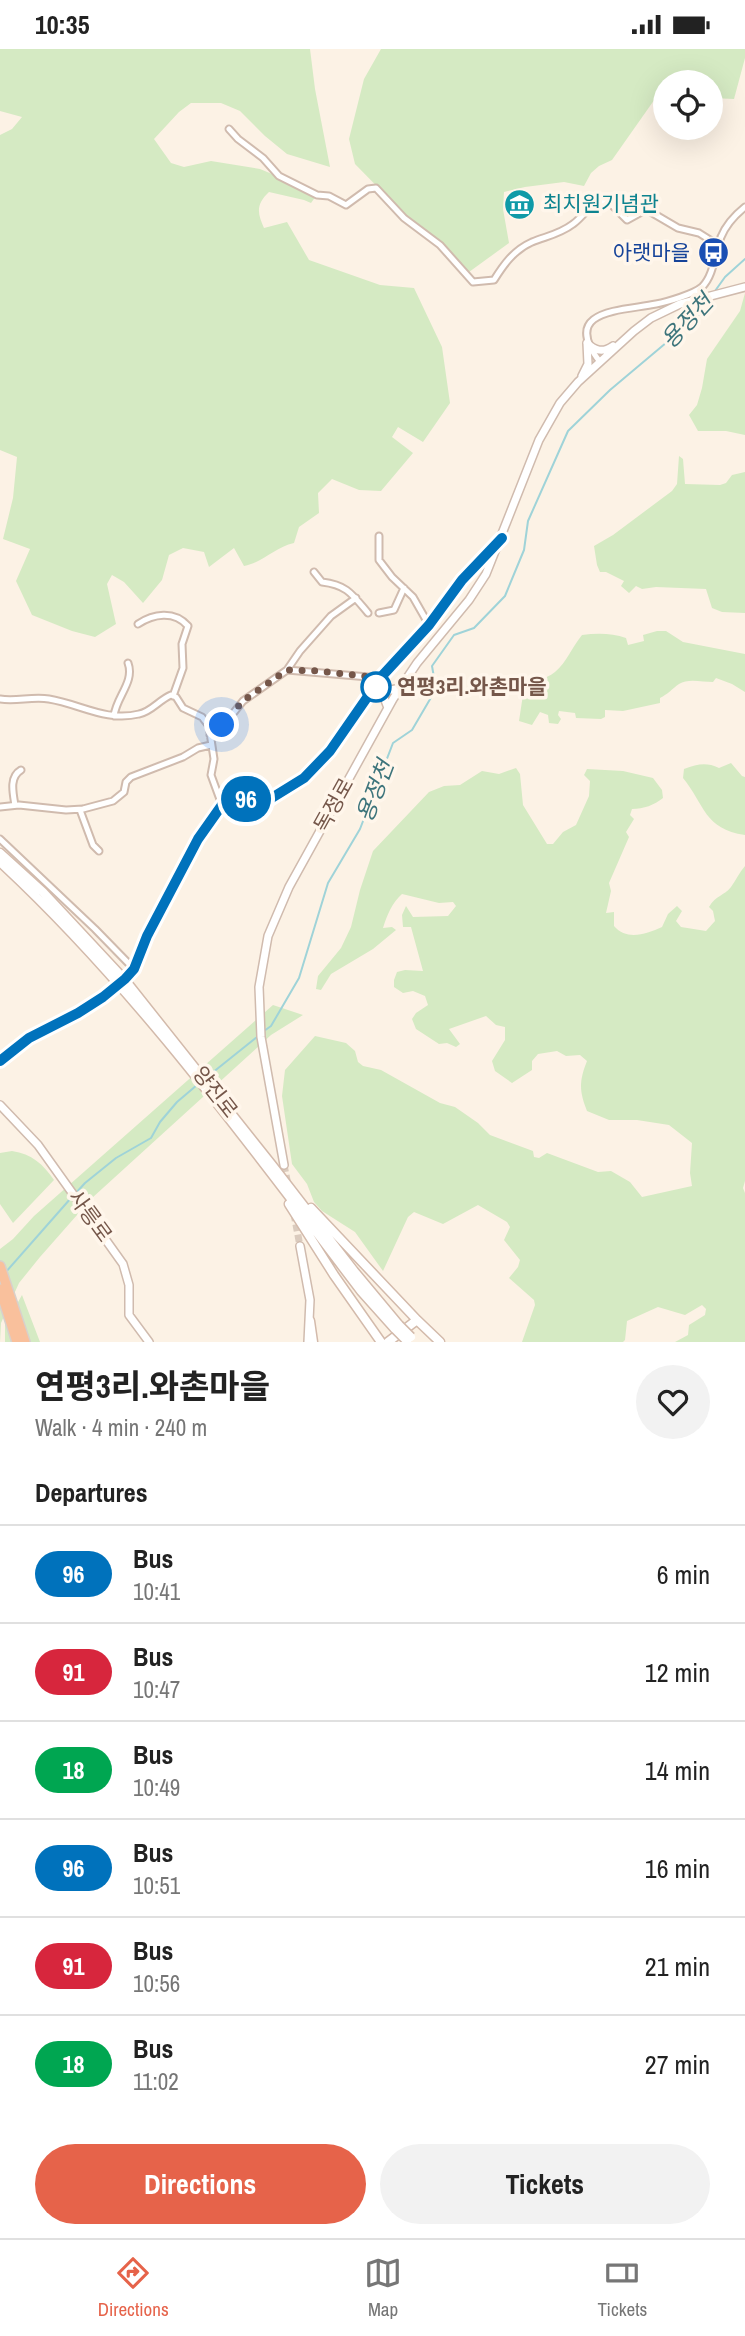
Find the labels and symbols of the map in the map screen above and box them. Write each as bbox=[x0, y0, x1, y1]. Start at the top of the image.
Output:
museum icon: 최치원기념관 bbox=[503, 187, 537, 221]
place label: 최치원기념관 bbox=[543, 189, 659, 218]
bus stop icon: 아랫마을 bbox=[696, 236, 730, 270]
place label: 아랫마을 bbox=[613, 238, 690, 267]
water label: 용정천 bbox=[654, 285, 722, 354]
marker: 연평3리.와촌마을 bbox=[361, 672, 391, 702]
place label: 연평3리.와촌마을 bbox=[397, 672, 547, 701]
your location bbox=[204, 707, 239, 742]
water label: 용정천 bbox=[349, 753, 401, 826]
street label: 독정로 bbox=[307, 772, 360, 837]
line badge: 96 bbox=[215, 776, 278, 822]
street label: 양진로 bbox=[186, 1060, 245, 1123]
street label: 사릉로 bbox=[62, 1184, 119, 1248]

